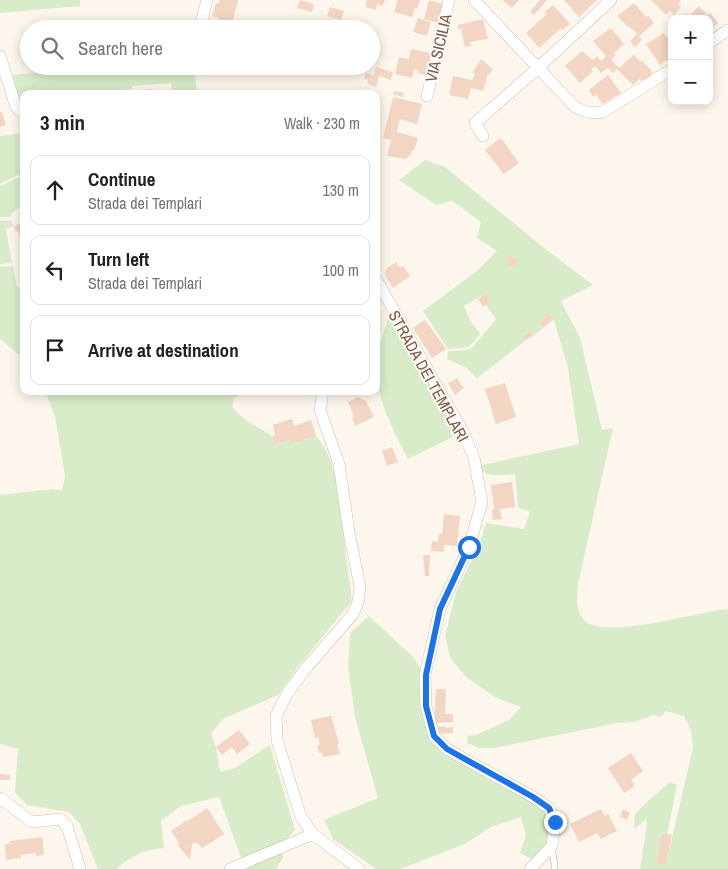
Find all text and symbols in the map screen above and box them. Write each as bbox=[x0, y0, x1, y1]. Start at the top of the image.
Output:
street label: VIA SICILIA bbox=[419, 12, 457, 84]
map controls bbox=[668, 15, 713, 105]
button: + bbox=[668, 15, 713, 60]
search box bbox=[20, 20, 380, 75]
icon: search bbox=[38, 34, 66, 62]
text: Search here bbox=[78, 35, 163, 61]
button: − bbox=[668, 60, 713, 105]
text: 3 min bbox=[40, 108, 85, 137]
text: Walk · 230 m bbox=[284, 112, 360, 134]
text: Continue bbox=[88, 166, 156, 192]
icon: ahead bbox=[41, 176, 69, 204]
text: 130 m bbox=[323, 179, 359, 201]
text: Strada dei Templari bbox=[88, 192, 202, 214]
text: Turn left bbox=[88, 246, 149, 272]
icon: left bbox=[41, 256, 69, 284]
text: 100 m bbox=[323, 259, 359, 281]
text: Strada dei Templari bbox=[88, 272, 202, 294]
street label: STRADA DEI TEMPLARI bbox=[384, 306, 474, 446]
icon: arrive bbox=[41, 336, 69, 364]
text: Arrive at destination bbox=[88, 337, 239, 363]
route start bbox=[458, 536, 481, 559]
route end bbox=[544, 811, 567, 834]

